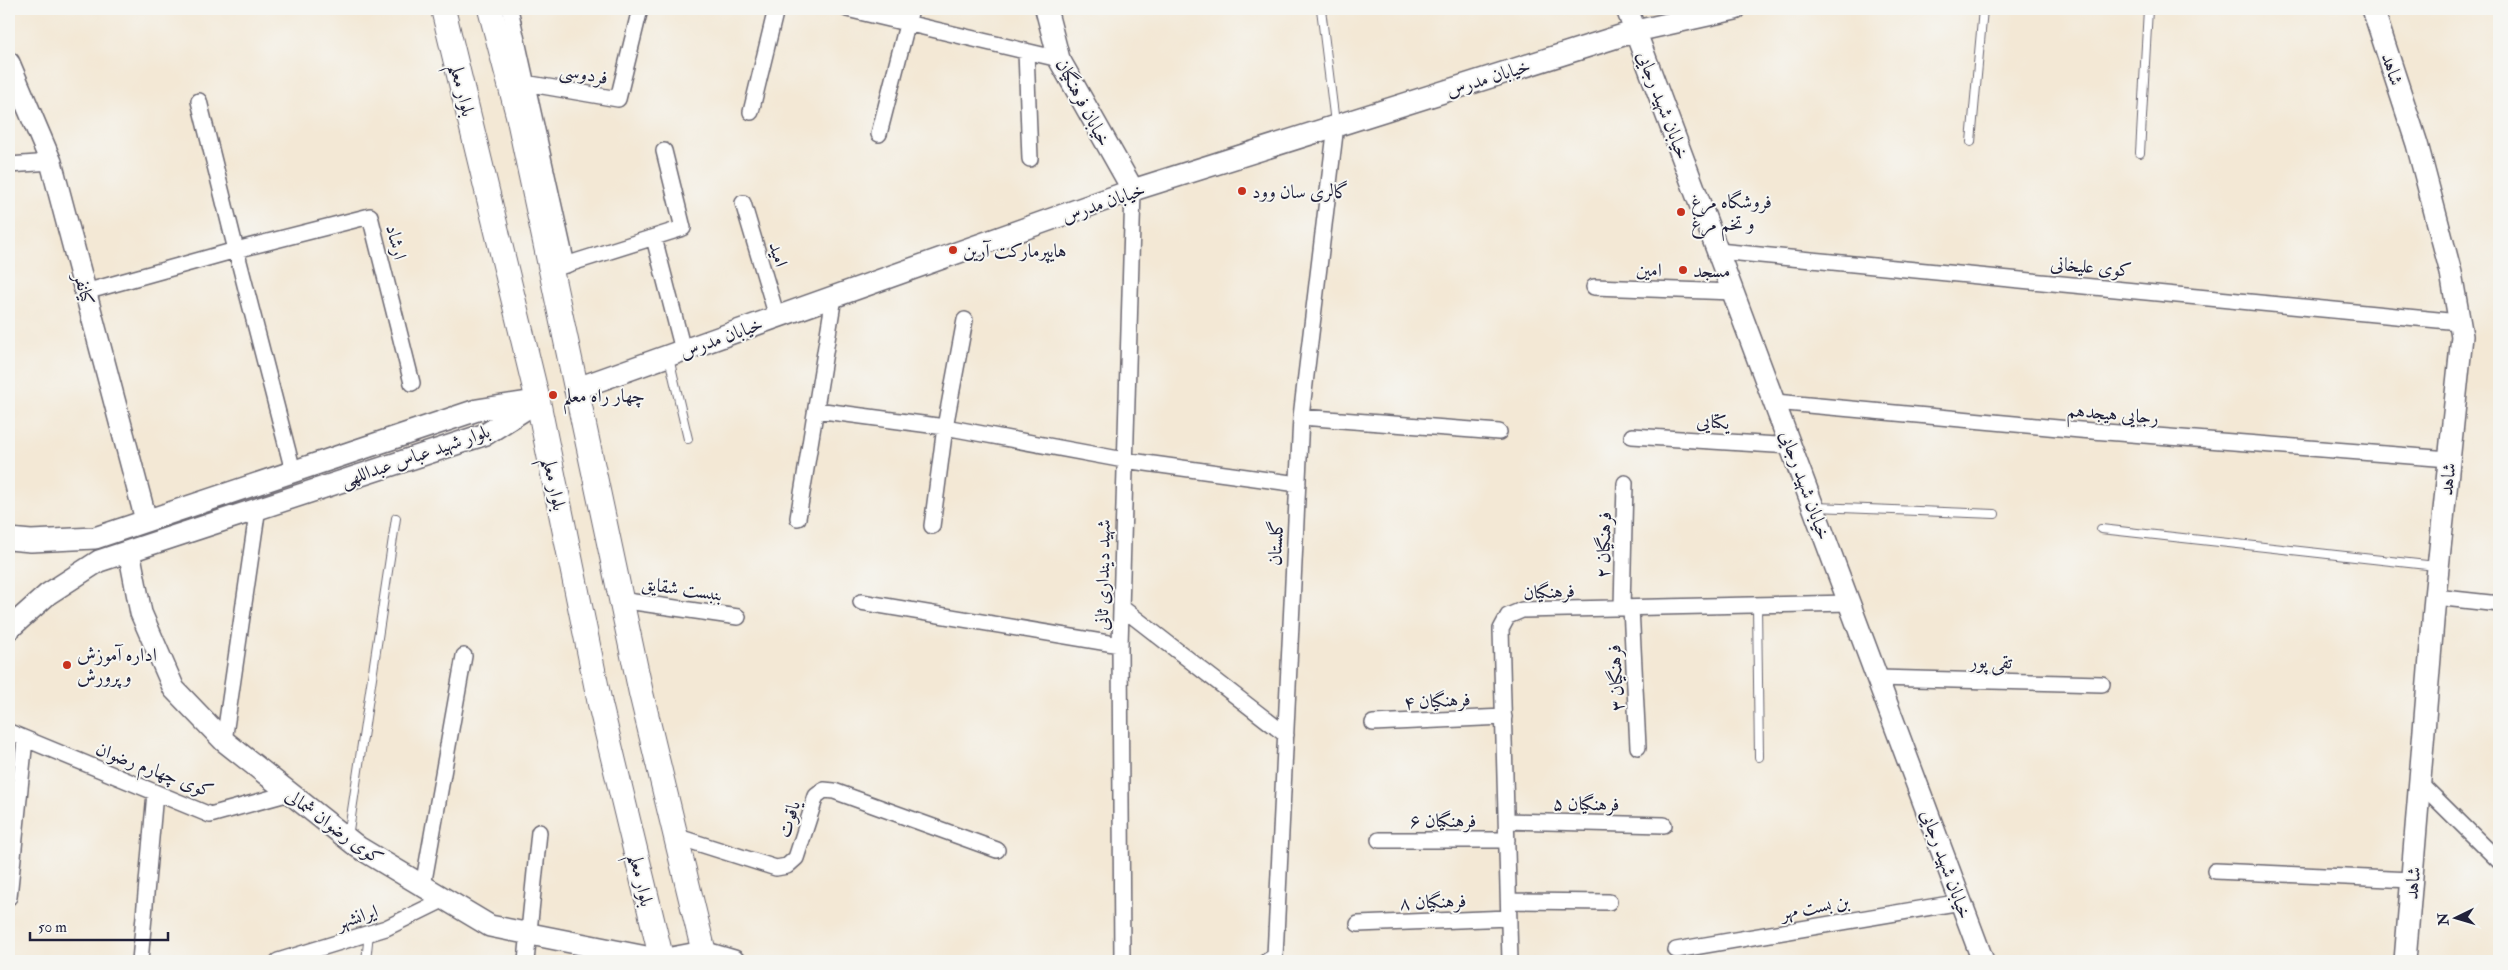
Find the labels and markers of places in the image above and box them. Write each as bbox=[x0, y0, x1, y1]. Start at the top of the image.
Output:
place label: گالری سان وود bbox=[1252, 180, 1349, 204]
marker: گالری سان وود bbox=[1236, 185, 1248, 197]
place label: فروشگاه مرغ و تخم مرغ bbox=[1691, 189, 1772, 242]
marker: فروشگاه مرغ و تخم مرغ bbox=[1675, 206, 1687, 218]
place label: هایپرمارکت آرین bbox=[963, 239, 1067, 264]
marker: هایپرمارکت آرین bbox=[947, 244, 959, 256]
place label: مسجد bbox=[1693, 259, 1730, 283]
marker: مسجد bbox=[1677, 264, 1689, 276]
place label: چهار راه معلم bbox=[563, 384, 645, 415]
marker: چهار راه معلم bbox=[547, 389, 559, 401]
place label: اداره آموزش و پرورش bbox=[77, 643, 157, 689]
marker: اداره آموزش و پرورش bbox=[61, 659, 73, 671]

